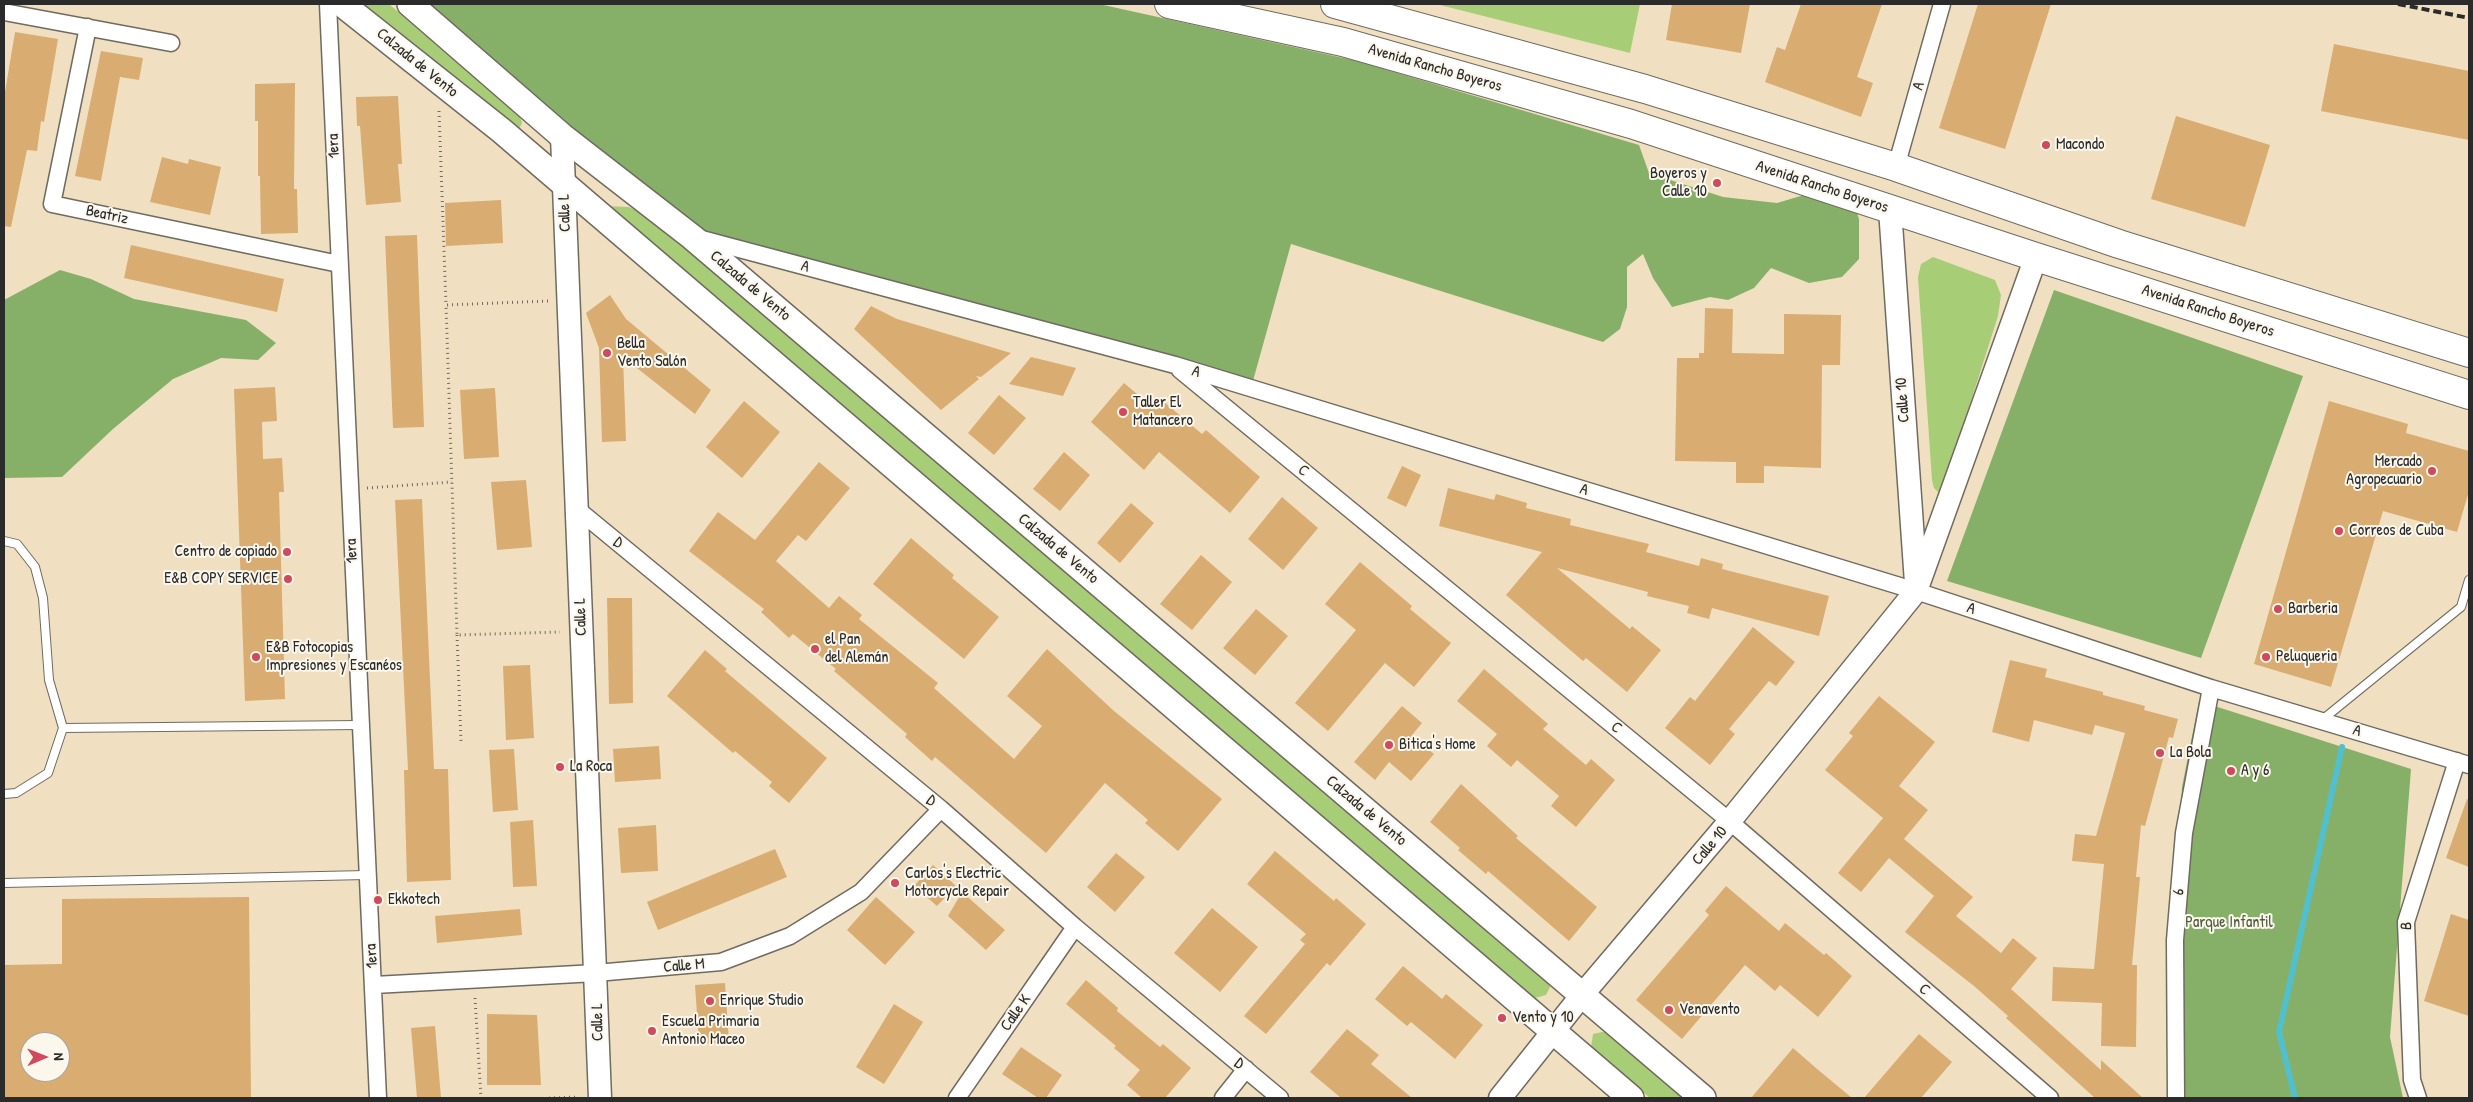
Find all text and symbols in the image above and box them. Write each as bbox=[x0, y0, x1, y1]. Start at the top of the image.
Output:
street label: Calzada de Vento bbox=[372, 24, 462, 102]
street label: Avenida Rancho Boyeros bbox=[1366, 40, 1504, 96]
street label: A bbox=[1909, 80, 1929, 92]
street label: 1era bbox=[324, 133, 344, 159]
place label: Macondo bbox=[2056, 135, 2104, 155]
marker: Macondo bbox=[2040, 139, 2052, 151]
street label: Avenida Rancho Boyeros bbox=[1753, 157, 1891, 217]
place label: Boyeros y Calle 10 bbox=[1650, 164, 1707, 202]
marker: Boyeros y Calle 10 bbox=[1711, 177, 1723, 189]
street label: Calle L bbox=[555, 194, 575, 232]
street label: Beatriz bbox=[84, 201, 130, 229]
street label: Calzada de Vento bbox=[706, 247, 794, 325]
street label: A bbox=[799, 257, 811, 277]
street label: Avenida Rancho Boyeros bbox=[2139, 281, 2277, 341]
place label: Bella Vento Salón bbox=[617, 334, 687, 372]
marker: Bella Vento Salón bbox=[601, 347, 613, 359]
street label: A bbox=[1189, 362, 1203, 382]
street label: Calle 10 bbox=[1892, 377, 1914, 423]
place label: Taller El Matancero bbox=[1133, 393, 1193, 431]
marker: Taller El Matancero bbox=[1117, 406, 1129, 418]
place label: Mercado Agropecuario bbox=[2346, 452, 2422, 490]
street label: C bbox=[1294, 461, 1312, 481]
marker: Mercado Agropecuario bbox=[2426, 465, 2438, 477]
street label: A bbox=[1577, 480, 1591, 500]
street label: Calzada de Vento bbox=[1014, 510, 1102, 588]
place label: Correos de Cuba bbox=[2349, 521, 2444, 541]
marker: Correos de Cuba bbox=[2333, 525, 2345, 537]
street label: D bbox=[609, 533, 627, 553]
street label: 1era bbox=[342, 538, 362, 564]
place label: Centro de copiado bbox=[175, 542, 277, 562]
marker: Centro de copiado bbox=[281, 546, 293, 558]
place label: E&B COPY SERVICE bbox=[164, 569, 278, 589]
marker: E&B COPY SERVICE bbox=[282, 573, 294, 585]
street label: Calle L bbox=[571, 598, 591, 636]
street label: A bbox=[1964, 599, 1978, 619]
place label: Barberia bbox=[2288, 599, 2338, 619]
marker: Barberia bbox=[2272, 603, 2284, 615]
place label: el Pan del Alemán bbox=[825, 630, 888, 668]
place label: E&B Fotocopias Impresiones y Escanéos bbox=[266, 638, 402, 676]
marker: el Pan del Alemán bbox=[809, 643, 821, 655]
place label: Peluqueria bbox=[2276, 647, 2337, 667]
marker: E&B Fotocopias Impresiones y Escanéos bbox=[250, 651, 262, 663]
marker: Peluqueria bbox=[2260, 651, 2272, 663]
street label: C bbox=[1607, 718, 1625, 738]
street label: A bbox=[2350, 721, 2364, 741]
place label: Bitica's Home bbox=[1399, 735, 1476, 755]
marker: Bitica's Home bbox=[1383, 739, 1395, 751]
place label: La Bola bbox=[2170, 743, 2211, 763]
marker: La Bola bbox=[2154, 747, 2166, 759]
place label: La Roca bbox=[570, 757, 612, 777]
marker: La Roca bbox=[554, 761, 566, 773]
place label: A y 6 bbox=[2241, 761, 2269, 781]
marker: A y 6 bbox=[2225, 765, 2237, 777]
street label: Calzada de Vento bbox=[1322, 772, 1410, 850]
street label: D bbox=[922, 791, 940, 811]
street label: Calle 10 bbox=[1688, 823, 1732, 869]
place label: Carlos's Electric Motorcycle Repair bbox=[905, 864, 1009, 902]
marker: Carlos's Electric Motorcycle Repair bbox=[889, 877, 901, 889]
street label: 6 bbox=[2169, 888, 2189, 896]
place label: Ekkotech bbox=[388, 890, 440, 910]
marker: Ekkotech bbox=[372, 894, 384, 906]
park label: Parque Infantil bbox=[2185, 913, 2273, 933]
street label: B bbox=[2397, 921, 2417, 931]
street label: 1era bbox=[362, 943, 382, 969]
street label: Calle M bbox=[662, 955, 706, 977]
street label: C bbox=[1914, 980, 1934, 1000]
place label: Enrique Studio bbox=[720, 991, 803, 1011]
street label: Calle K bbox=[997, 991, 1035, 1035]
marker: Enrique Studio bbox=[704, 995, 716, 1007]
place label: Venavento bbox=[1679, 1000, 1740, 1020]
street label: Calle L bbox=[588, 1003, 608, 1041]
marker: Venavento bbox=[1663, 1004, 1675, 1016]
place label: Vento y 10 bbox=[1512, 1008, 1574, 1028]
place label: Escuela Primaria Antonio Maceo bbox=[662, 1012, 759, 1050]
marker: Vento y 10 bbox=[1496, 1012, 1508, 1024]
marker: Escuela Primaria Antonio Maceo bbox=[646, 1025, 658, 1037]
north arrow bbox=[20, 1032, 70, 1082]
text: N bbox=[50, 1053, 69, 1061]
street label: D bbox=[1230, 1054, 1248, 1074]

